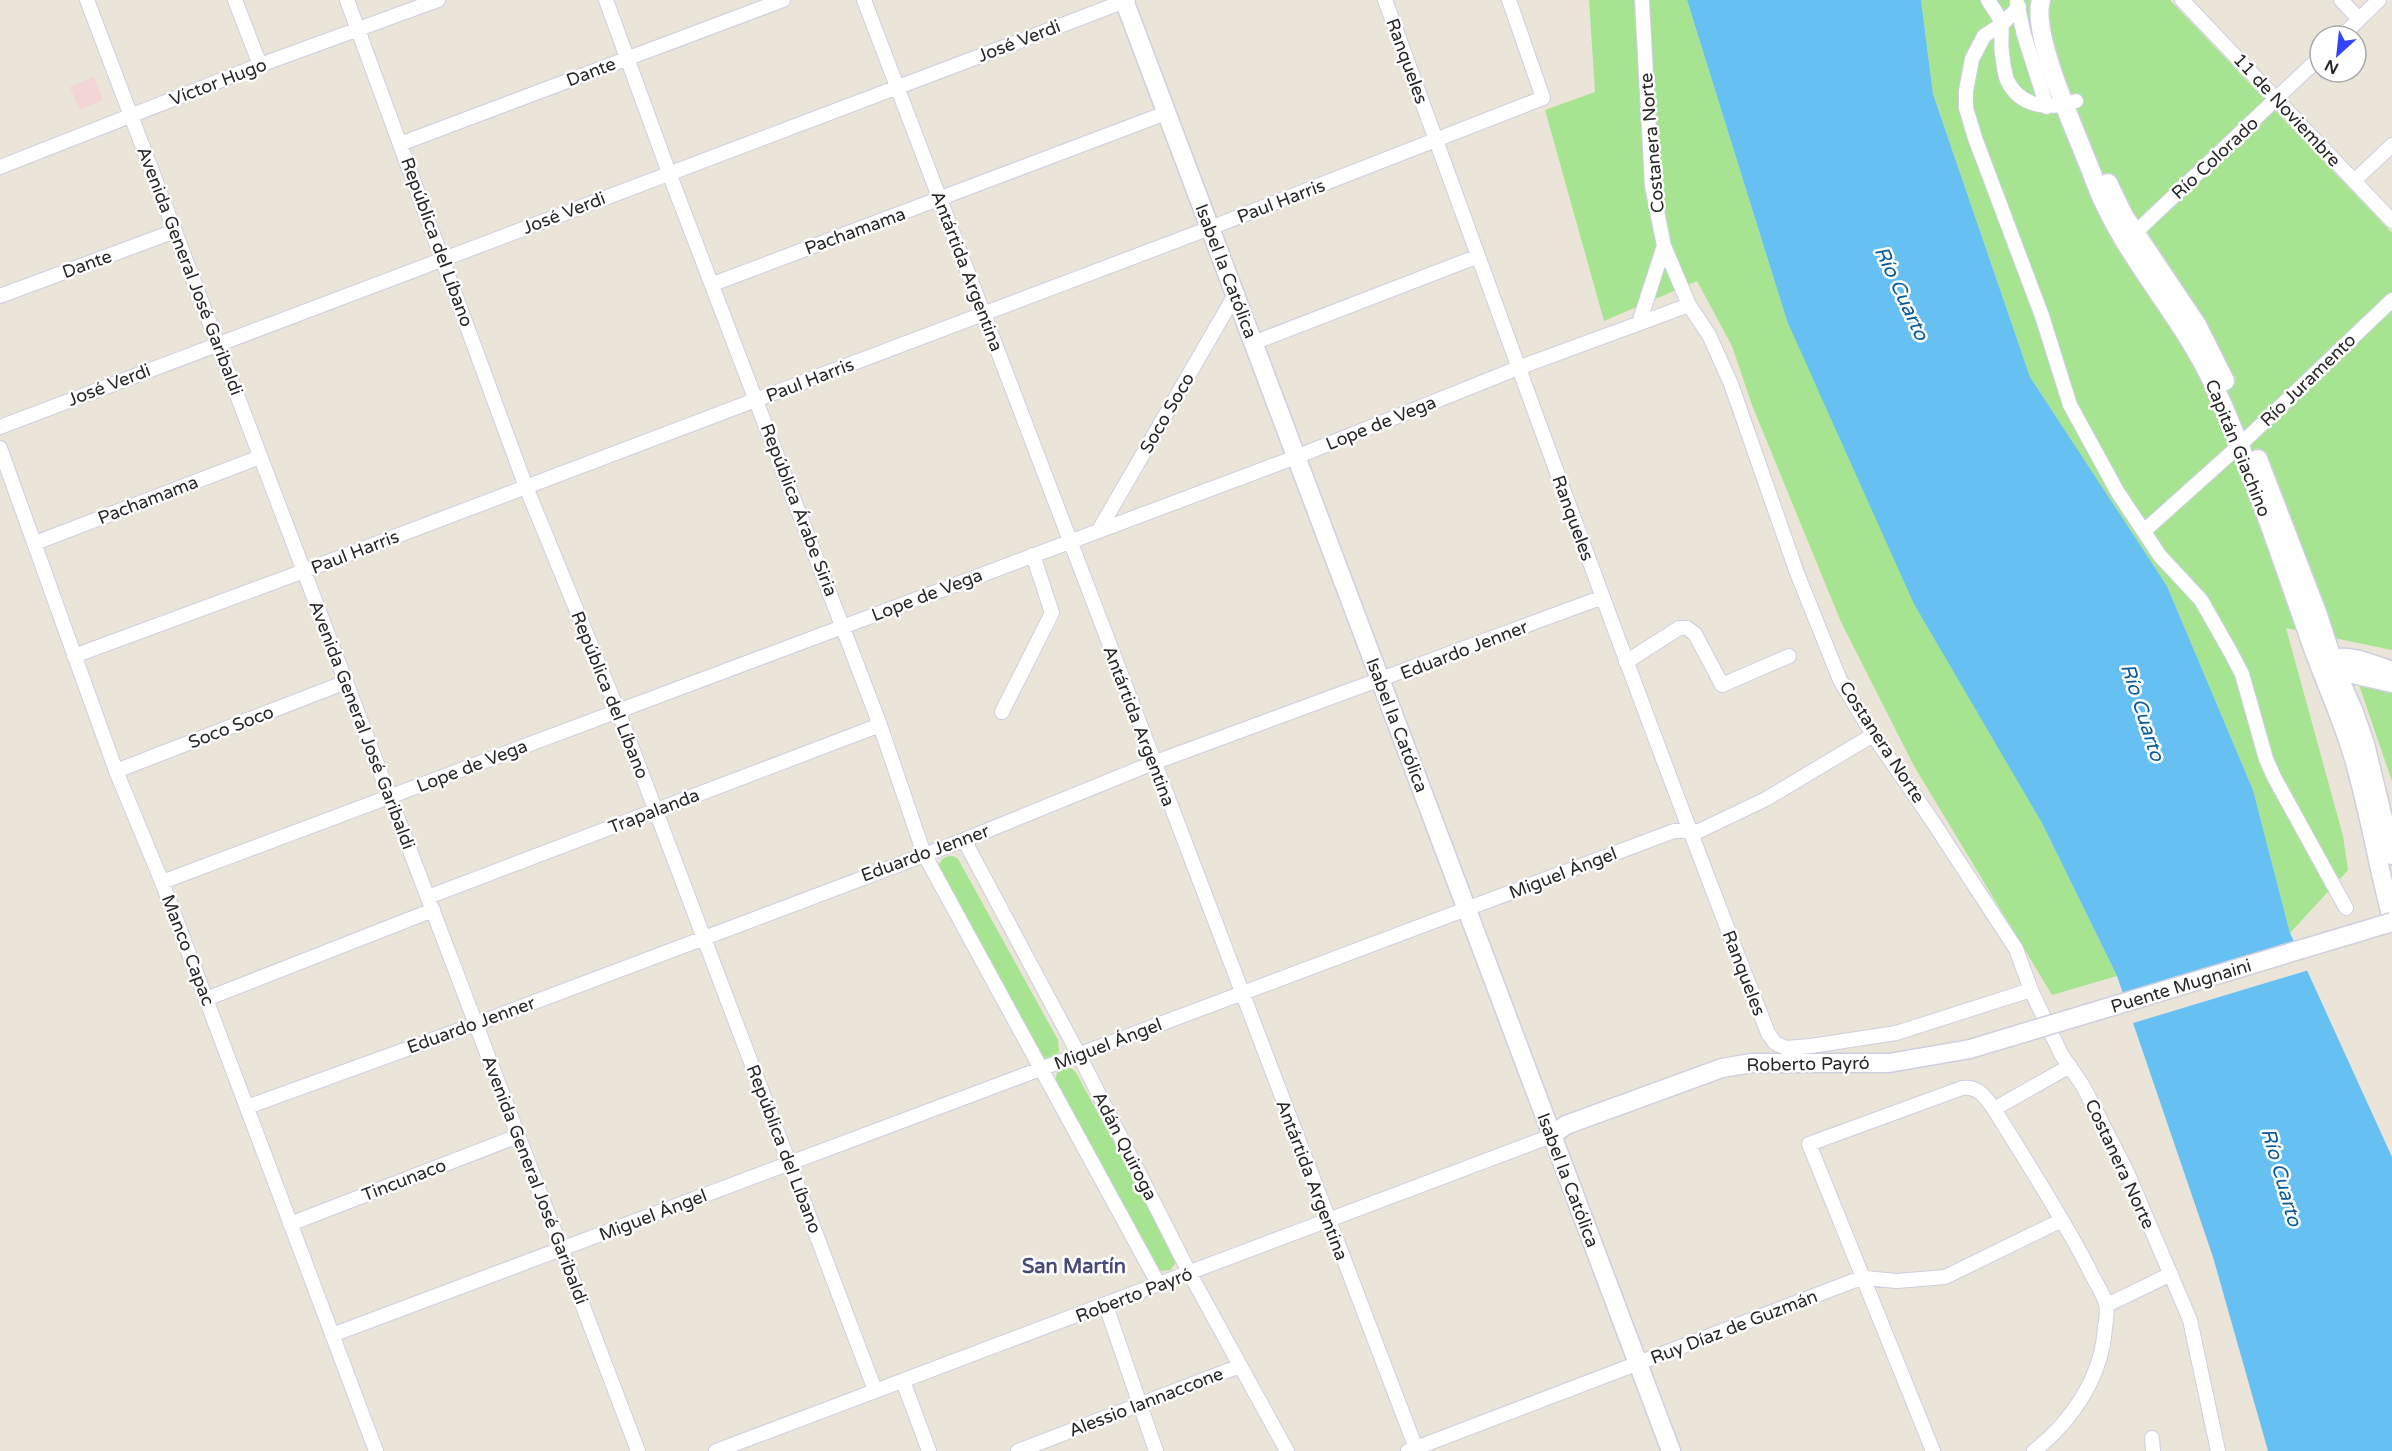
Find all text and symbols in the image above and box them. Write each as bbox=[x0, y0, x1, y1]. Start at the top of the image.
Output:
street label: José Verdi bbox=[974, 15, 1064, 67]
street label: Ranqueles bbox=[1381, 15, 1433, 107]
north arrow bbox=[2308, 24, 2368, 84]
street label: 11 de Noviembre bbox=[2229, 49, 2345, 171]
street label: Víctor Hugo bbox=[166, 53, 270, 111]
street label: Dante bbox=[563, 53, 619, 91]
street label: Costanera Norte bbox=[1635, 72, 1669, 214]
street label: Río Colorado bbox=[2167, 112, 2263, 204]
street label: Avenida General José Garibaldi bbox=[132, 143, 248, 399]
street label: República del Líbano bbox=[396, 154, 478, 330]
street label: Paul Harris bbox=[1234, 174, 1328, 228]
street label: José Verdi bbox=[519, 187, 609, 239]
street label: Antártida Argentina bbox=[926, 188, 1008, 354]
street label: Isabel la Católica bbox=[1190, 201, 1262, 341]
street label: Pachamama bbox=[802, 203, 908, 259]
water label: Río Cuarto bbox=[1869, 243, 1934, 345]
street label: Dante bbox=[59, 245, 115, 283]
street label: Río Juramento bbox=[2256, 329, 2360, 431]
street label: Paul Harris bbox=[763, 353, 857, 407]
street label: José Verdi bbox=[64, 359, 154, 411]
street label: Soco Soco bbox=[1135, 369, 1199, 457]
street label: Capitán Giachino bbox=[2200, 376, 2276, 520]
street label: Lope de Vega bbox=[1323, 391, 1439, 455]
street label: República Árabe Siria bbox=[756, 420, 842, 600]
street label: Pachamama bbox=[95, 471, 201, 529]
street label: Ranqueles bbox=[1547, 472, 1599, 564]
street label: Paul Harris bbox=[308, 525, 402, 579]
street label: Lope de Vega bbox=[868, 564, 986, 626]
street label: Avenida General José Garibaldi bbox=[304, 597, 420, 853]
street label: República del Líbano bbox=[566, 608, 654, 782]
street label: Eduardo Jenner bbox=[1397, 616, 1531, 684]
street label: Antártida Argentina bbox=[1098, 643, 1180, 809]
street label: Isabel la Católica bbox=[1361, 655, 1433, 795]
water label: Río Cuarto bbox=[2115, 661, 2169, 765]
street label: Costanera Norte bbox=[1835, 677, 1929, 807]
street label: Soco Soco bbox=[185, 701, 277, 753]
street label: Lope de Vega bbox=[413, 735, 531, 797]
street label: Trapalanda bbox=[606, 784, 702, 838]
street label: Eduardo Jenner bbox=[858, 820, 992, 886]
street label: Miguel Ángel bbox=[1506, 842, 1620, 904]
street label: Manco Capac bbox=[157, 891, 219, 1009]
street label: Ranqueles bbox=[1718, 927, 1770, 1019]
street label: Puente Mugnaini bbox=[2108, 954, 2254, 1018]
street label: Eduardo Jenner bbox=[404, 992, 538, 1058]
street label: Miguel Ángel bbox=[1051, 1013, 1165, 1075]
street label: Avenida General José Garibaldi bbox=[477, 1052, 593, 1308]
street label: Roberto Payró bbox=[1746, 1052, 1870, 1076]
street label: República del Líbano bbox=[742, 1062, 826, 1237]
street label: Adán Quiroga bbox=[1088, 1088, 1162, 1204]
street label: Costanera Norte bbox=[2080, 1096, 2160, 1232]
street label: Antártida Argentina bbox=[1271, 1097, 1353, 1263]
street label: Isabel la Católica bbox=[1532, 1110, 1604, 1250]
water label: Río Cuarto bbox=[2256, 1125, 2307, 1230]
street label: Tincunaco bbox=[359, 1154, 449, 1206]
street label: Miguel Ángel bbox=[596, 1184, 710, 1246]
district label: San Martín bbox=[1022, 1255, 1126, 1279]
street label: Roberto Payró bbox=[1072, 1263, 1196, 1327]
street label: Ruy Díaz de Guzmán bbox=[1647, 1285, 1821, 1369]
street label: Alessio Iannaccone bbox=[1066, 1362, 1226, 1442]

